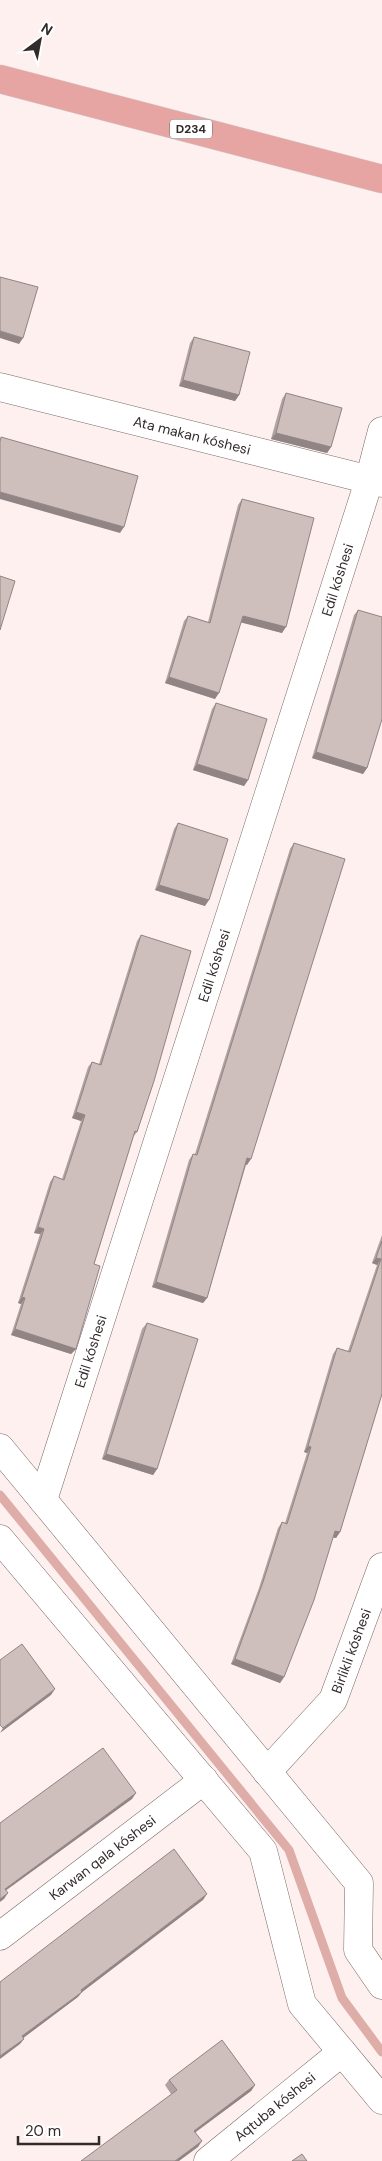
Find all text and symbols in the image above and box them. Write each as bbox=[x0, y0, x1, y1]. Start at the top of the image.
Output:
north arrow bbox=[15, 15, 65, 65]
text: N bbox=[38, 19, 56, 39]
road number: D234 bbox=[170, 120, 212, 138]
street label: Ata makan kóshesi bbox=[131, 412, 253, 459]
street label: Edil kóshesi bbox=[317, 541, 357, 619]
street label: Edil kóshesi bbox=[194, 927, 234, 1004]
street label: Edil kóshesi bbox=[70, 1313, 111, 1390]
street label: Birlikli kóshesi bbox=[327, 1606, 375, 1696]
street label: Karwan qala kóshesi bbox=[45, 1811, 159, 1904]
street label: Aqtuba kóshesi bbox=[230, 2068, 319, 2145]
scale bar bbox=[18, 2114, 99, 2146]
text: 20 m bbox=[25, 2121, 61, 2141]

